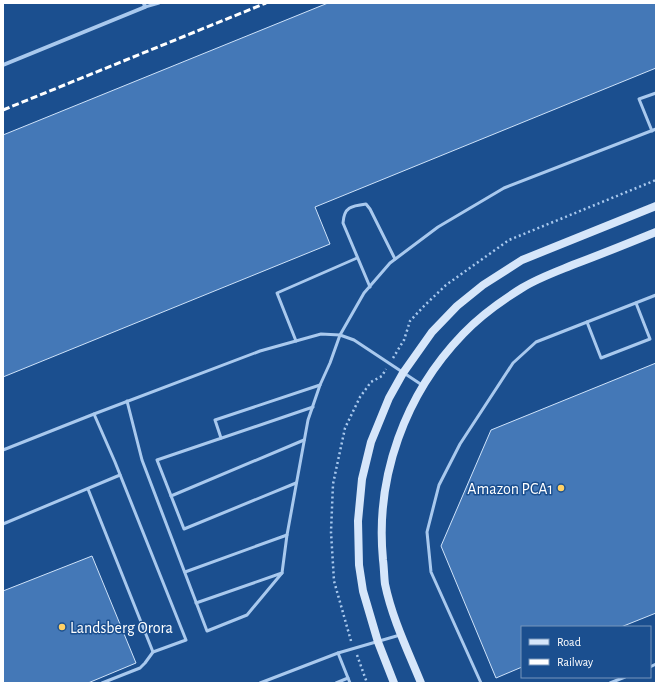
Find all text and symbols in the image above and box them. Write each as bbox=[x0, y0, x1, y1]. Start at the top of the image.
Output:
place label: Amazon PCA1 bbox=[467, 481, 553, 497]
marker: Amazon PCA1 bbox=[556, 483, 566, 493]
place label: Landsberg Orora bbox=[70, 620, 173, 636]
marker: Landsberg Orora bbox=[57, 622, 67, 632]
legend bbox=[521, 626, 651, 678]
text: Road bbox=[557, 636, 581, 648]
text: Railway bbox=[557, 656, 593, 669]

